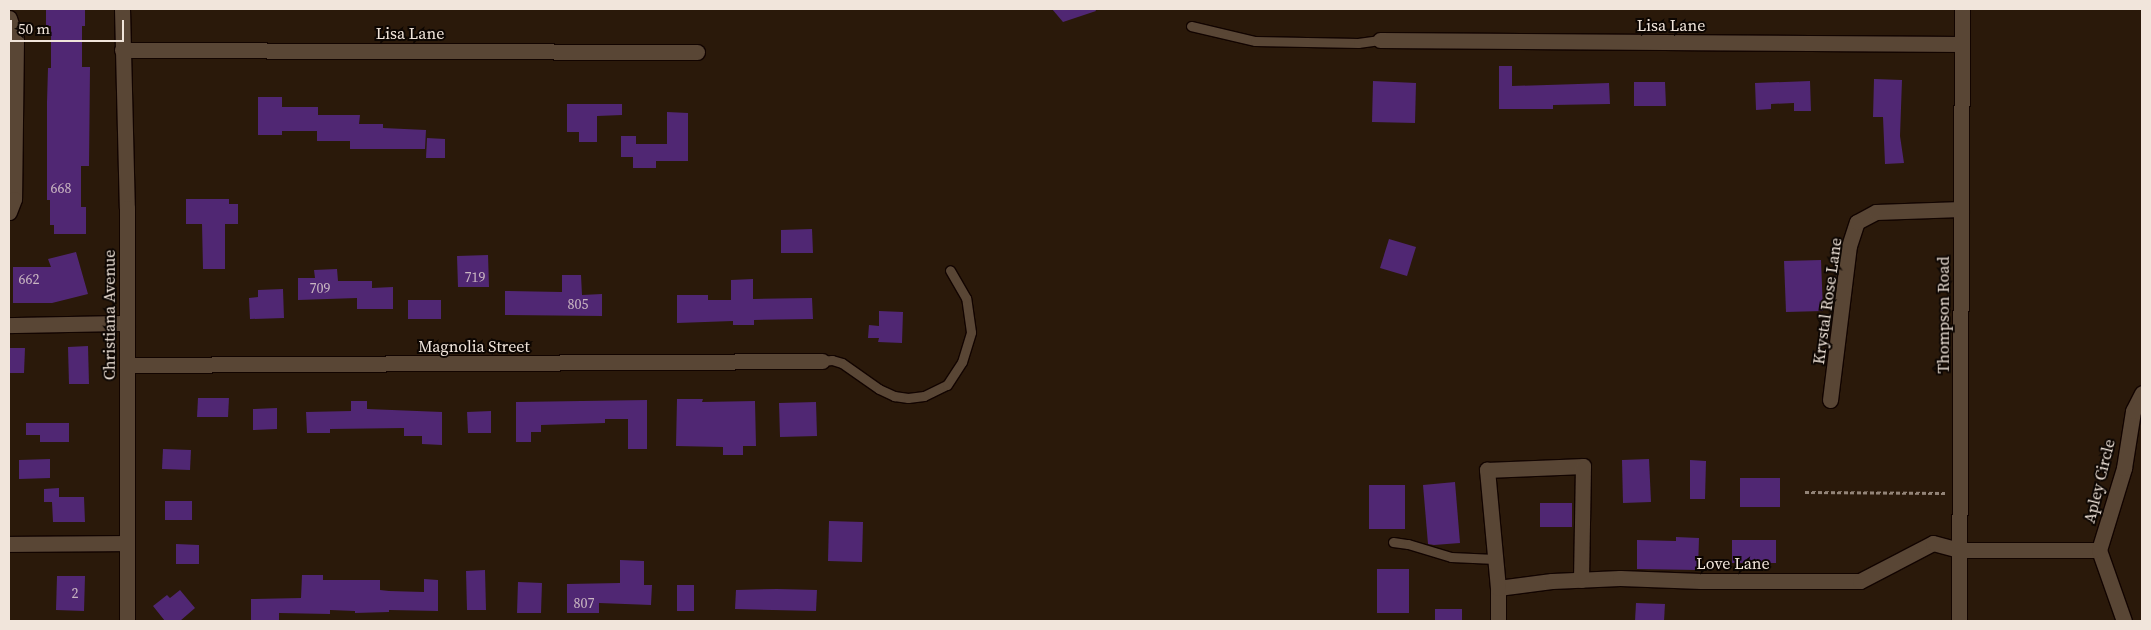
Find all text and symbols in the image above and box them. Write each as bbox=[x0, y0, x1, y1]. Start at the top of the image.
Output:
scale bar bbox=[12, 10, 126, 42]
street label: Lisa Lane bbox=[1637, 15, 1705, 35]
text: 50 m bbox=[18, 18, 50, 39]
street label: Lisa Lane bbox=[376, 23, 444, 43]
house number: 668 bbox=[51, 180, 71, 196]
street label: Krystal Rose Lane bbox=[1809, 236, 1845, 366]
street label: Christiana Avenue bbox=[99, 250, 119, 380]
street label: Thompson Road bbox=[1933, 257, 1953, 373]
house number: 719 bbox=[465, 269, 485, 285]
house number: 662 bbox=[19, 271, 39, 287]
house number: 709 bbox=[310, 280, 330, 296]
house number: 805 bbox=[568, 296, 588, 312]
street label: Magnolia Street bbox=[418, 336, 530, 356]
street label: Apley Circle bbox=[2079, 437, 2119, 525]
street label: Love Lane bbox=[1696, 553, 1770, 573]
house number: 2 bbox=[72, 585, 78, 601]
house number: 807 bbox=[574, 595, 594, 611]

